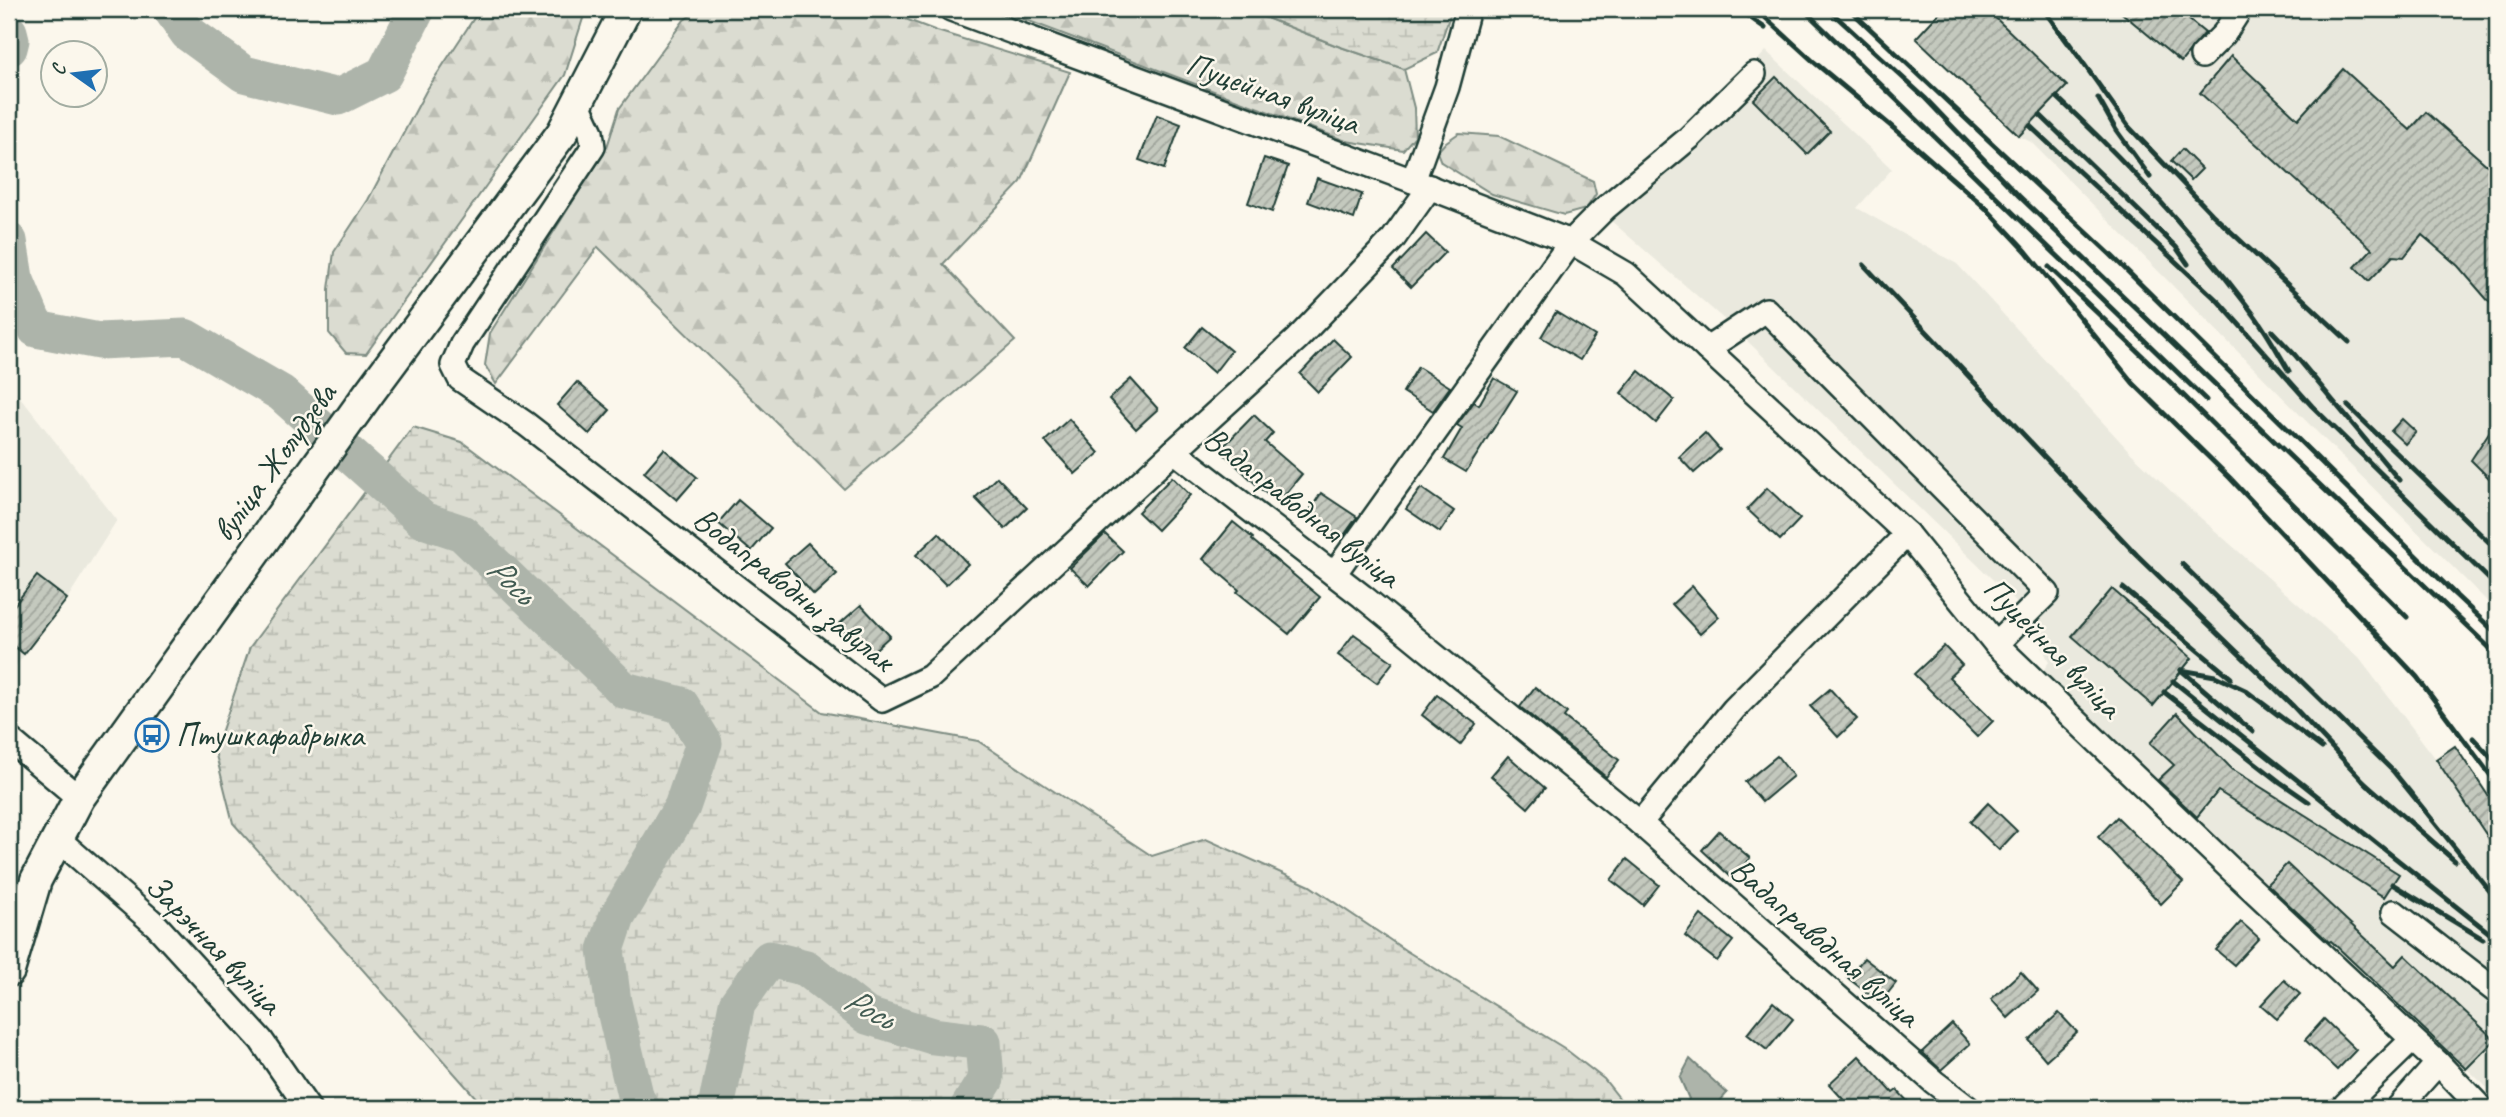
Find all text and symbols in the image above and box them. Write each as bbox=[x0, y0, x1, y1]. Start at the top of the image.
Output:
north arrow bbox=[38, 38, 108, 108]
street label: Пуцейная вуліца bbox=[1181, 42, 1368, 145]
text: С bbox=[46, 60, 72, 78]
street label: вуліца Жолудзева bbox=[202, 373, 347, 549]
street label: Вадаправодная вуліца bbox=[1195, 417, 1411, 598]
street label: Водаправодны завулак bbox=[685, 497, 905, 682]
water label: Рось bbox=[478, 547, 548, 617]
street label: Пуцейная вуліца bbox=[1975, 567, 2133, 729]
place label: Птушкафабрыка bbox=[176, 714, 366, 756]
bus stop icon: Птушкафабрыка bbox=[133, 716, 171, 754]
street label: Вадаправодная вуліца bbox=[1721, 848, 1931, 1038]
street label: Зарэчная вуліца bbox=[137, 865, 293, 1025]
water label: Рось bbox=[837, 976, 906, 1042]

